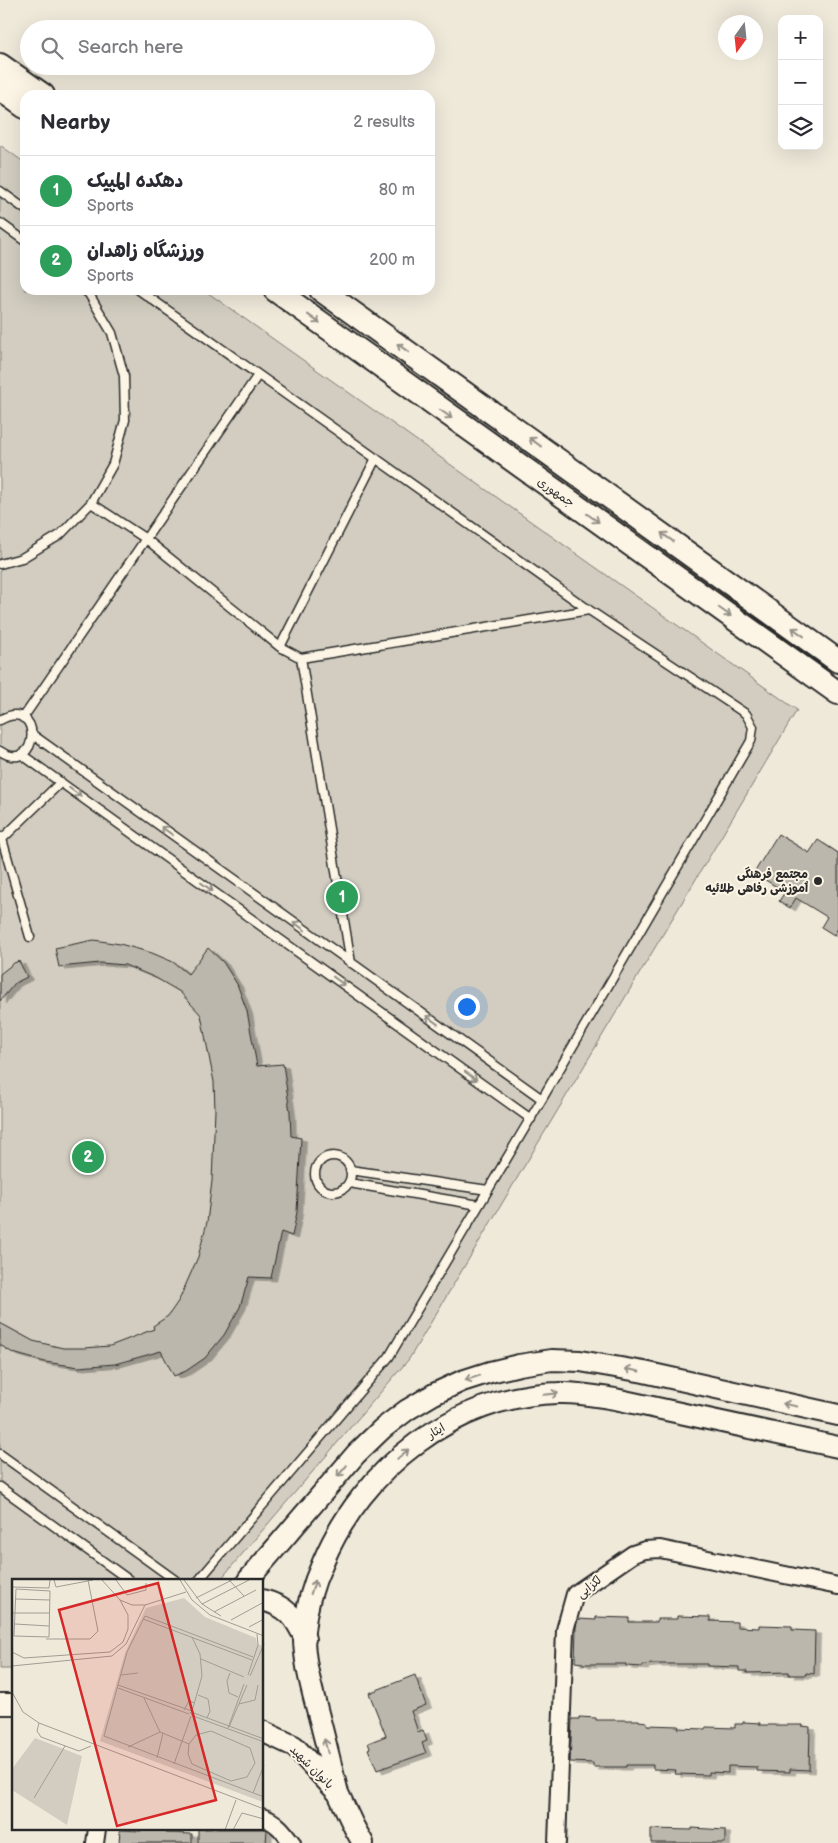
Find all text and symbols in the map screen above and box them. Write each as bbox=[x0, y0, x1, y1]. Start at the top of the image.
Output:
north arrow bbox=[718, 15, 763, 60]
map controls bbox=[778, 15, 823, 150]
button: + bbox=[778, 15, 823, 60]
search box bbox=[20, 20, 435, 75]
icon: search bbox=[38, 34, 66, 62]
text: Search here bbox=[78, 36, 183, 59]
button: − bbox=[778, 60, 823, 105]
button: layers bbox=[778, 105, 823, 150]
text: Nearby bbox=[40, 110, 110, 135]
text: 2 results bbox=[353, 113, 415, 132]
text: دهکده المپیک bbox=[87, 170, 183, 193]
text: 1 bbox=[53, 181, 59, 200]
text: 80 m bbox=[379, 181, 415, 200]
text: Sports bbox=[87, 197, 134, 216]
text: ورزشگاه زاهدان bbox=[87, 240, 204, 263]
text: 2 bbox=[51, 251, 61, 270]
text: 200 m bbox=[369, 251, 415, 270]
text: Sports bbox=[87, 267, 134, 286]
one-way arrow bbox=[307, 314, 321, 324]
one-way arrow bbox=[397, 342, 410, 353]
one-way arrow bbox=[439, 409, 453, 419]
one-way arrow bbox=[528, 437, 542, 448]
street label: جمهوری bbox=[534, 474, 577, 511]
one-way arrow bbox=[585, 513, 599, 523]
one-way arrow bbox=[660, 532, 674, 542]
one-way arrow bbox=[718, 607, 731, 618]
one-way arrow bbox=[792, 627, 806, 637]
one-way arrow bbox=[68, 787, 82, 797]
one-way arrow bbox=[160, 826, 174, 836]
place label: مجتمع فرهنگی ٱموزشی رفاهی طلائیه bbox=[705, 866, 809, 896]
marker: مجتمع فرهنگی ٱموزشی رفاهی طلائیه bbox=[812, 875, 824, 887]
pin: 1 bbox=[326, 878, 358, 916]
one-way arrow bbox=[200, 882, 214, 892]
one-way arrow bbox=[293, 920, 307, 931]
one-way arrow bbox=[332, 976, 346, 986]
your location bbox=[454, 994, 480, 1020]
one-way arrow bbox=[425, 1015, 439, 1025]
one-way arrow bbox=[464, 1071, 478, 1081]
pin: 2 bbox=[72, 1138, 104, 1176]
one-way arrow bbox=[624, 1365, 640, 1374]
one-way arrow bbox=[464, 1373, 480, 1383]
one-way arrow bbox=[543, 1389, 559, 1398]
one-way arrow bbox=[783, 1400, 799, 1409]
street label: ایثار bbox=[424, 1420, 448, 1443]
one-way arrow bbox=[396, 1449, 409, 1460]
one-way arrow bbox=[336, 1464, 347, 1477]
street label: لکزایی bbox=[574, 1573, 605, 1602]
inset map bbox=[12, 1579, 264, 1830]
one-way arrow bbox=[309, 1580, 318, 1595]
one-way arrow bbox=[321, 1738, 330, 1754]
street label: بانوان شهید bbox=[286, 1742, 337, 1793]

